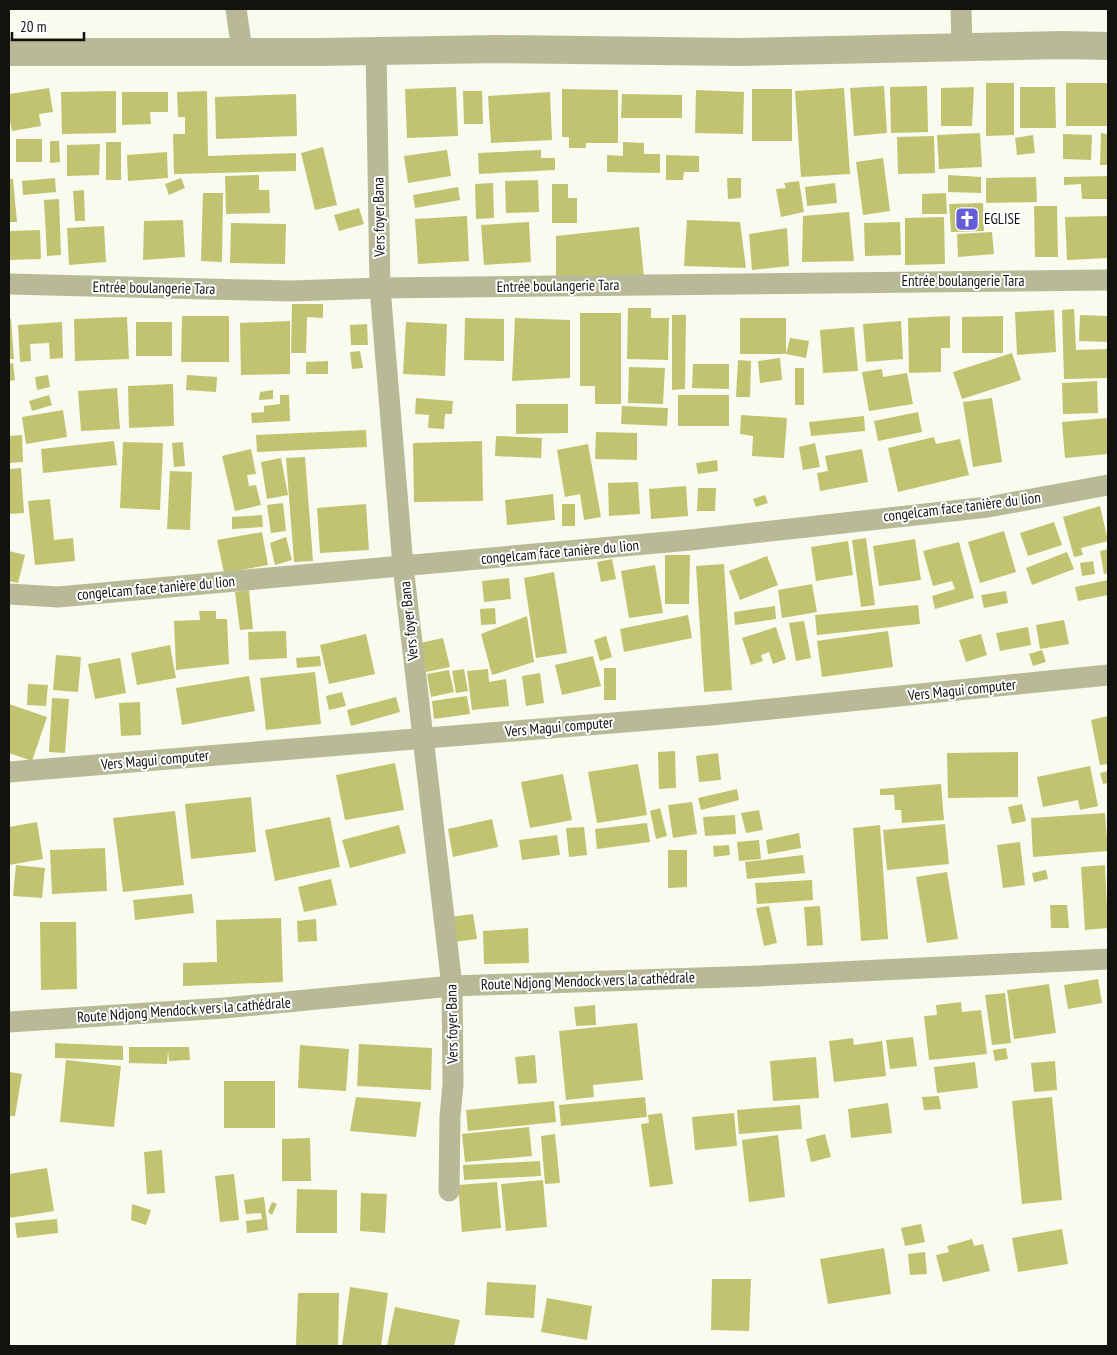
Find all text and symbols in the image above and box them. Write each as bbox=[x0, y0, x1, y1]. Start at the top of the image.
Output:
scale bar bbox=[12, 10, 85, 42]
text: 20 m bbox=[20, 17, 46, 36]
street label: Vers foyer Bana bbox=[368, 177, 389, 258]
church icon: EGLISE bbox=[954, 206, 980, 232]
place label: EGLISE bbox=[984, 209, 1020, 228]
street label: Entrée boulangerie Tara bbox=[902, 271, 1024, 290]
street label: Entrée boulangerie Tara bbox=[496, 275, 620, 296]
street label: Entrée boulangerie Tara bbox=[92, 277, 216, 298]
street label: congelcam face tanière du lion bbox=[882, 487, 1042, 526]
street label: congelcam face tanière du lion bbox=[480, 535, 640, 568]
street label: congelcam face tanière du lion bbox=[76, 571, 236, 604]
street label: Vers foyer Bana bbox=[395, 580, 422, 663]
street label: Vers Magui computer bbox=[906, 674, 1018, 705]
street label: Vers Magui computer bbox=[503, 712, 615, 741]
street label: Vers Magui computer bbox=[99, 745, 211, 774]
street label: Route Ndjong Mendock vers la cathédrale bbox=[481, 967, 695, 994]
street label: Vers foyer Bana bbox=[441, 984, 462, 1065]
street label: Route Ndjong Mendock vers la cathédrale bbox=[76, 993, 292, 1026]

